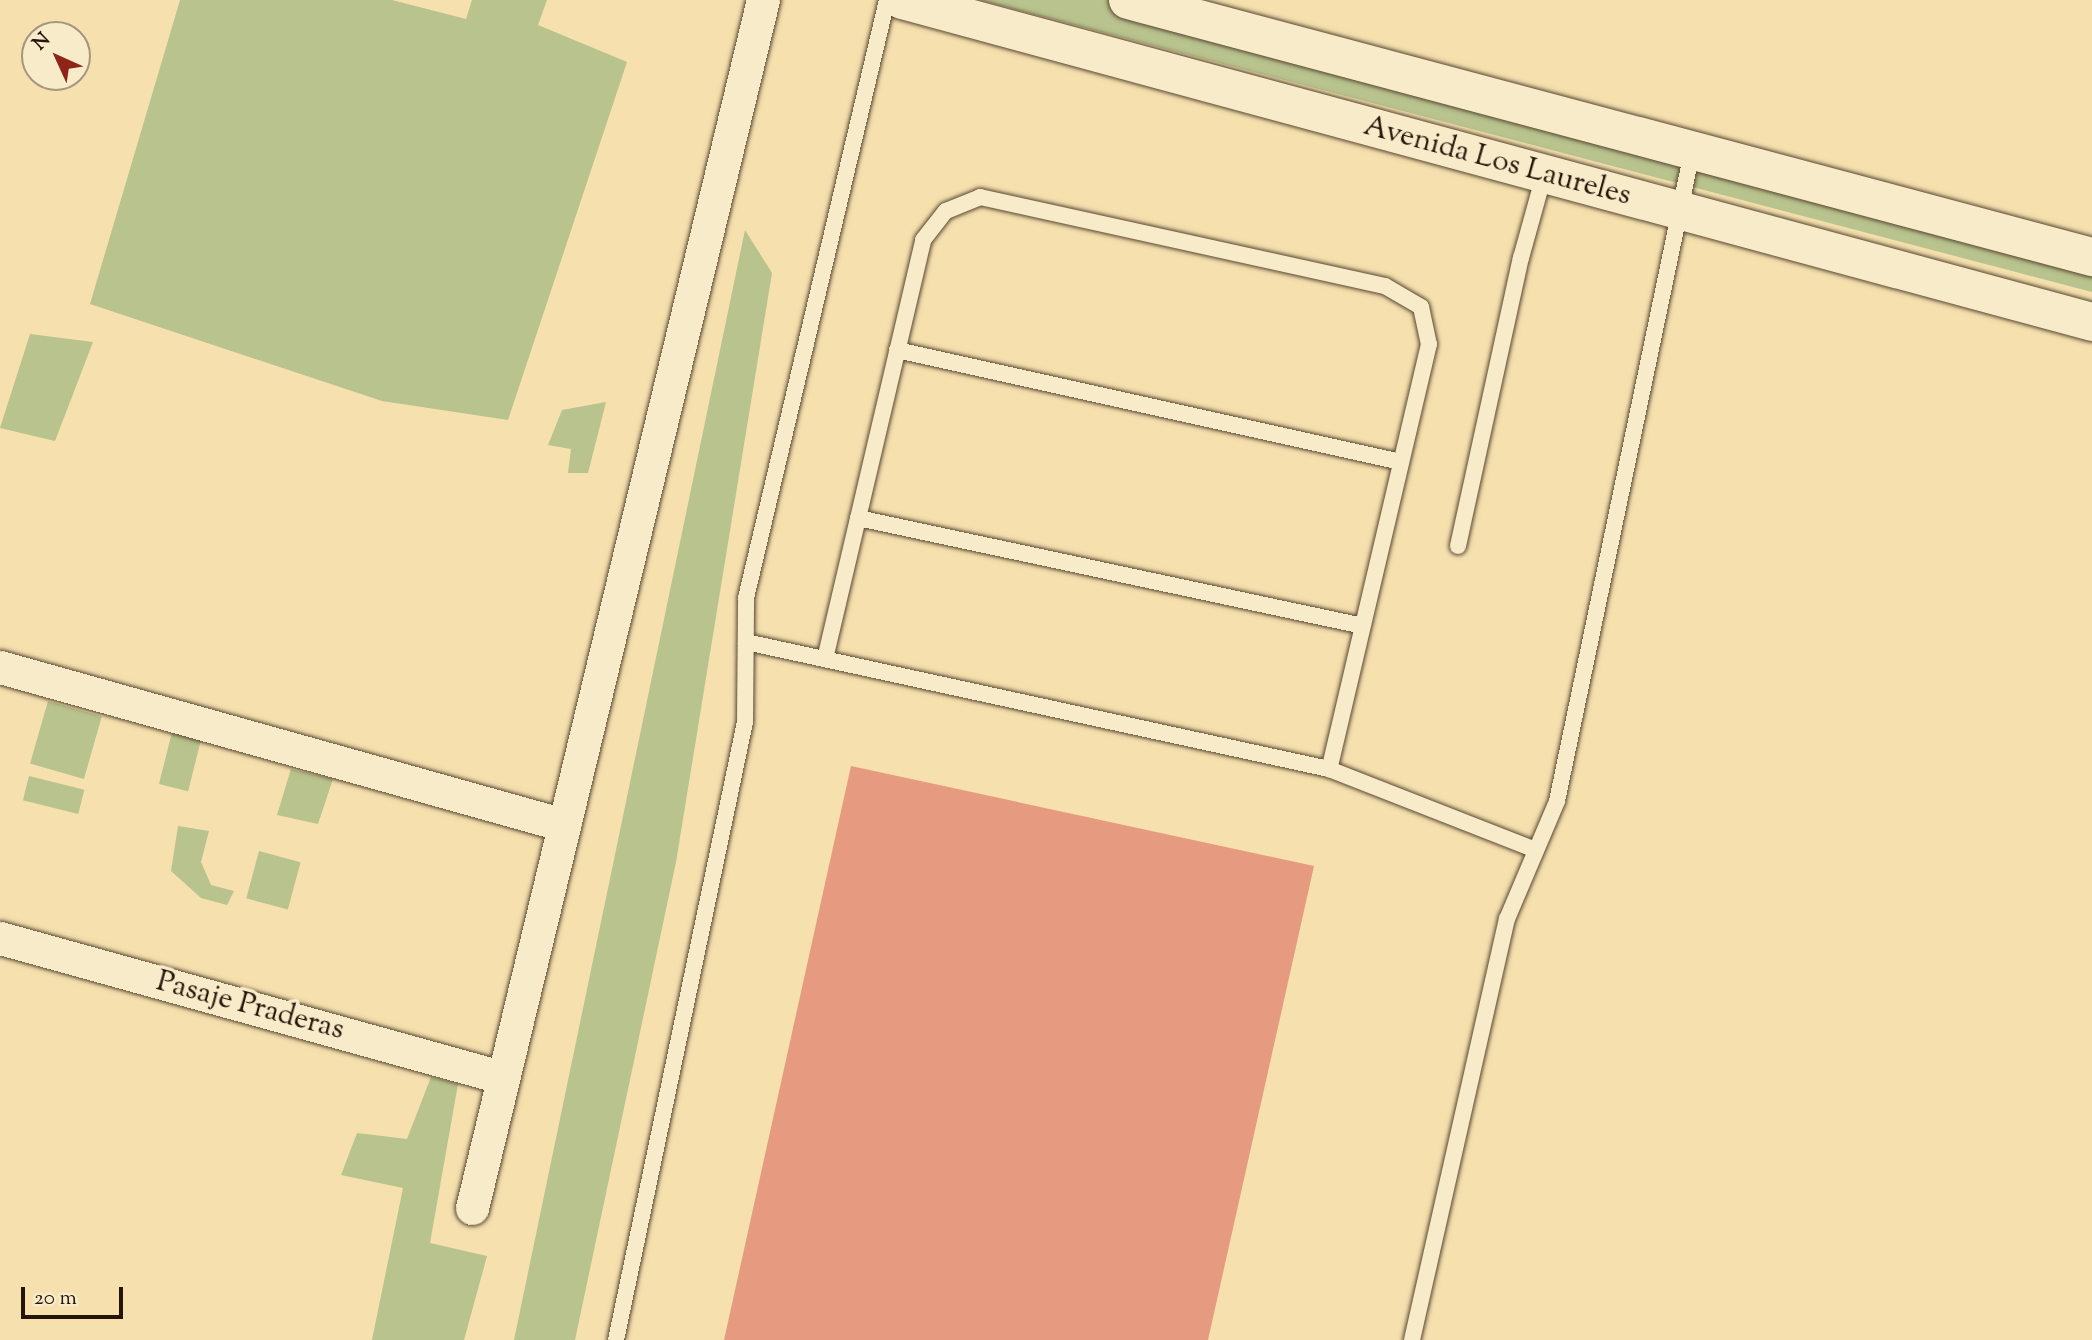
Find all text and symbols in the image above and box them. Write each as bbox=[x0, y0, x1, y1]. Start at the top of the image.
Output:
north arrow bbox=[21, 21, 91, 91]
text: N bbox=[27, 27, 57, 57]
street label: Avenida Los Laureles bbox=[1359, 109, 1635, 215]
street label: Pasaje Praderas bbox=[152, 965, 348, 1049]
scale bar bbox=[24, 1274, 126, 1318]
text: 20 m bbox=[34, 1284, 77, 1314]

